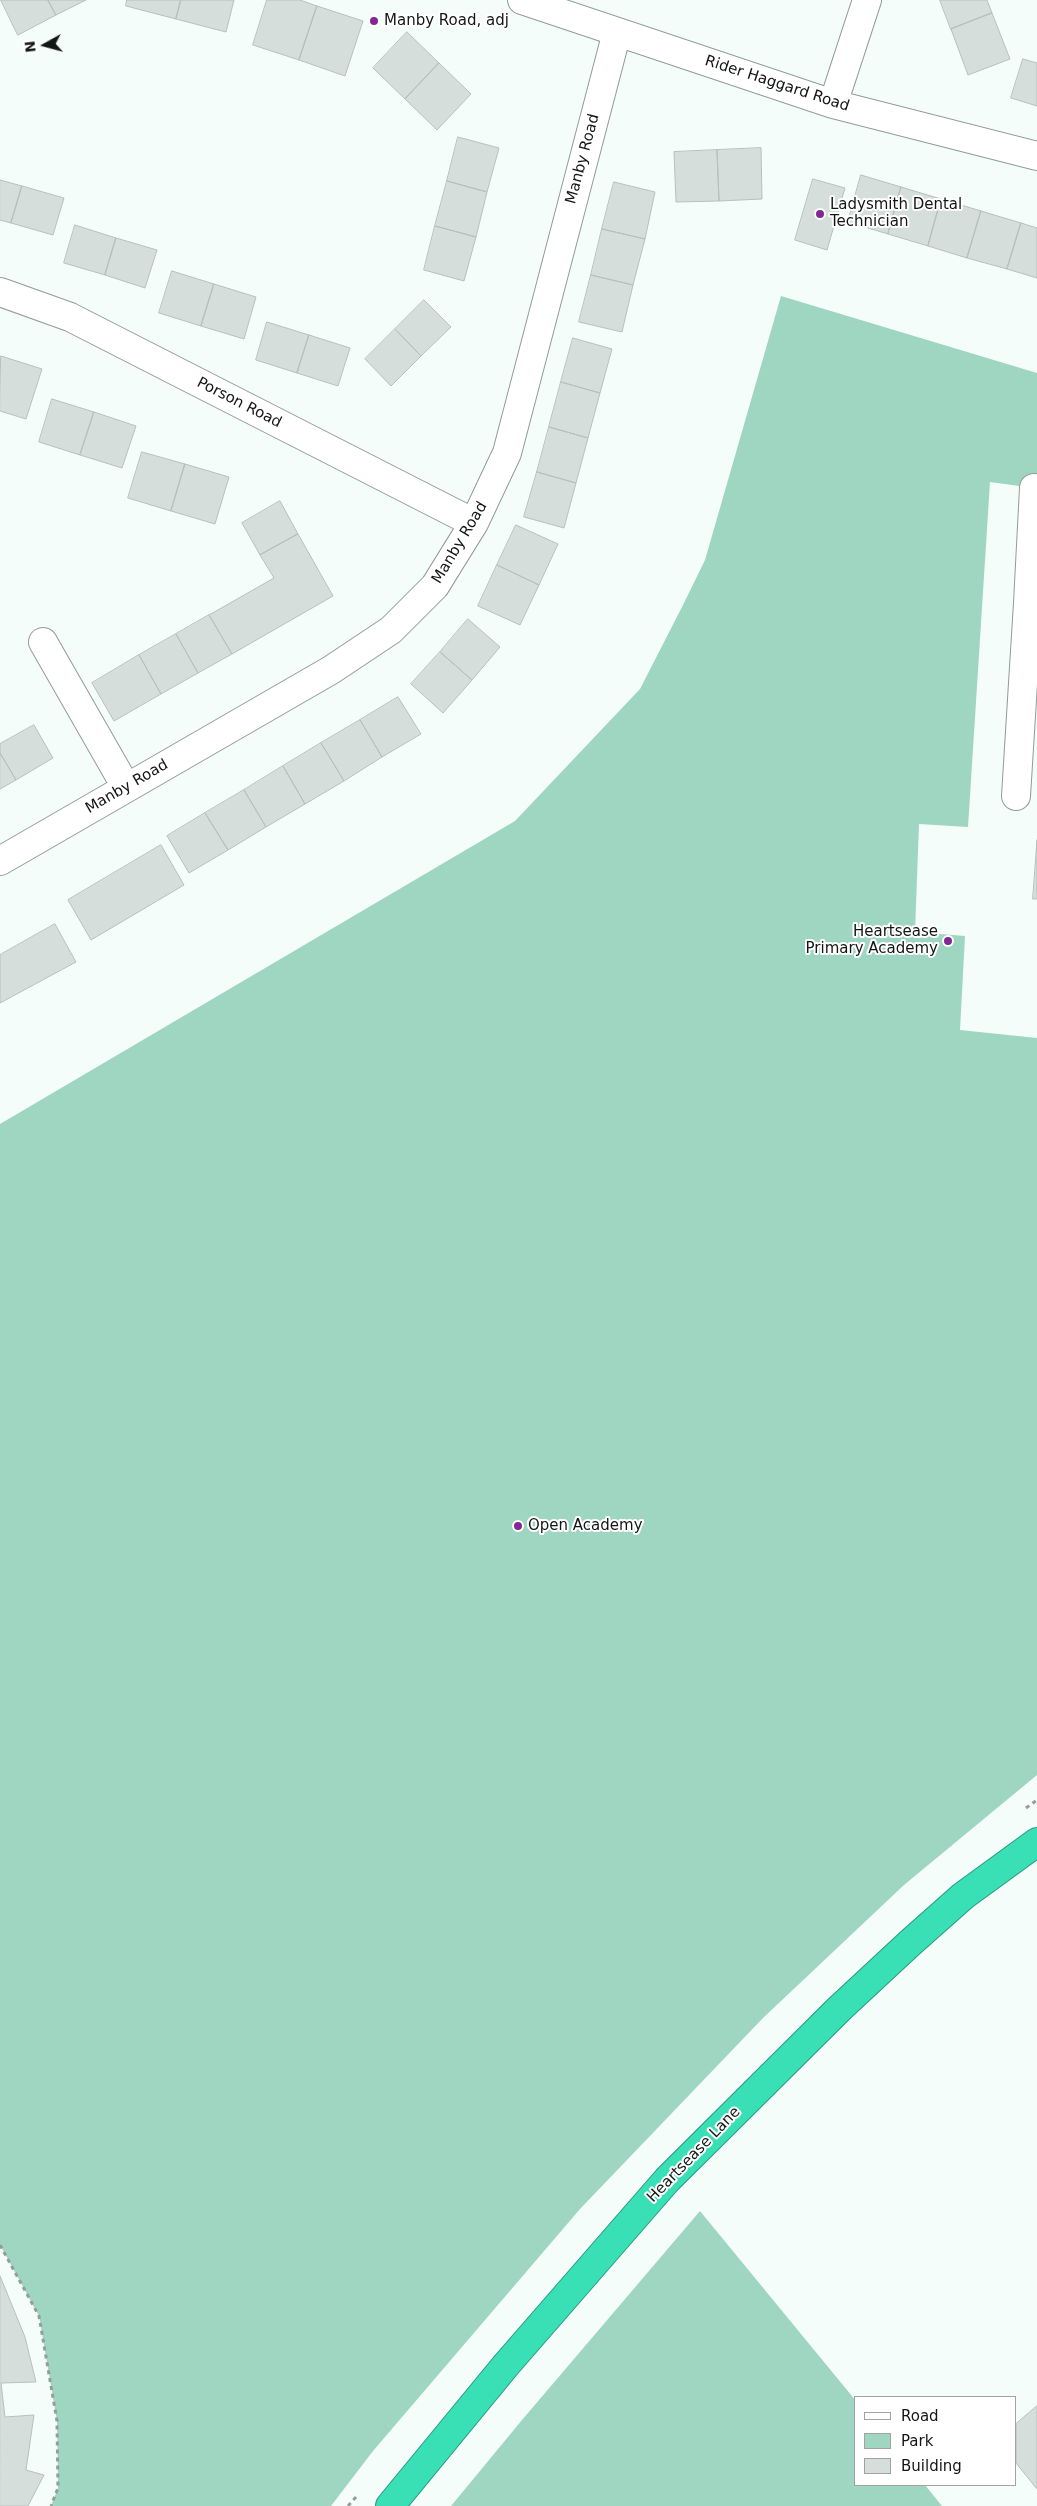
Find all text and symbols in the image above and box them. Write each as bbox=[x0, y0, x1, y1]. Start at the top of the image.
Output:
place label: Manby Road, adj bbox=[384, 12, 509, 30]
marker: Manby Road, adj bbox=[368, 15, 380, 27]
north arrow bbox=[20, 20, 70, 70]
text: N bbox=[21, 40, 39, 54]
street label: Rider Haggard Road bbox=[703, 52, 851, 116]
street label: Manby Road bbox=[562, 112, 604, 206]
place label: Ladysmith Dental Technician bbox=[830, 196, 962, 231]
marker: Ladysmith Dental Technician bbox=[814, 208, 826, 220]
street label: Porson Road bbox=[194, 374, 284, 432]
street label: Manby Road bbox=[428, 499, 492, 587]
street label: Manby Road bbox=[82, 756, 172, 818]
place label: Heartsease Primary Academy bbox=[806, 923, 938, 958]
marker: Heartsease Primary Academy bbox=[942, 935, 954, 947]
place label: Open Academy bbox=[528, 1517, 643, 1535]
marker: Open Academy bbox=[512, 1520, 524, 1532]
street label: Heartsease Lane bbox=[644, 2103, 744, 2207]
legend bbox=[854, 2396, 1017, 2486]
text: Road bbox=[901, 2407, 939, 2425]
text: Park bbox=[901, 2432, 933, 2450]
text: Building bbox=[901, 2457, 962, 2475]

